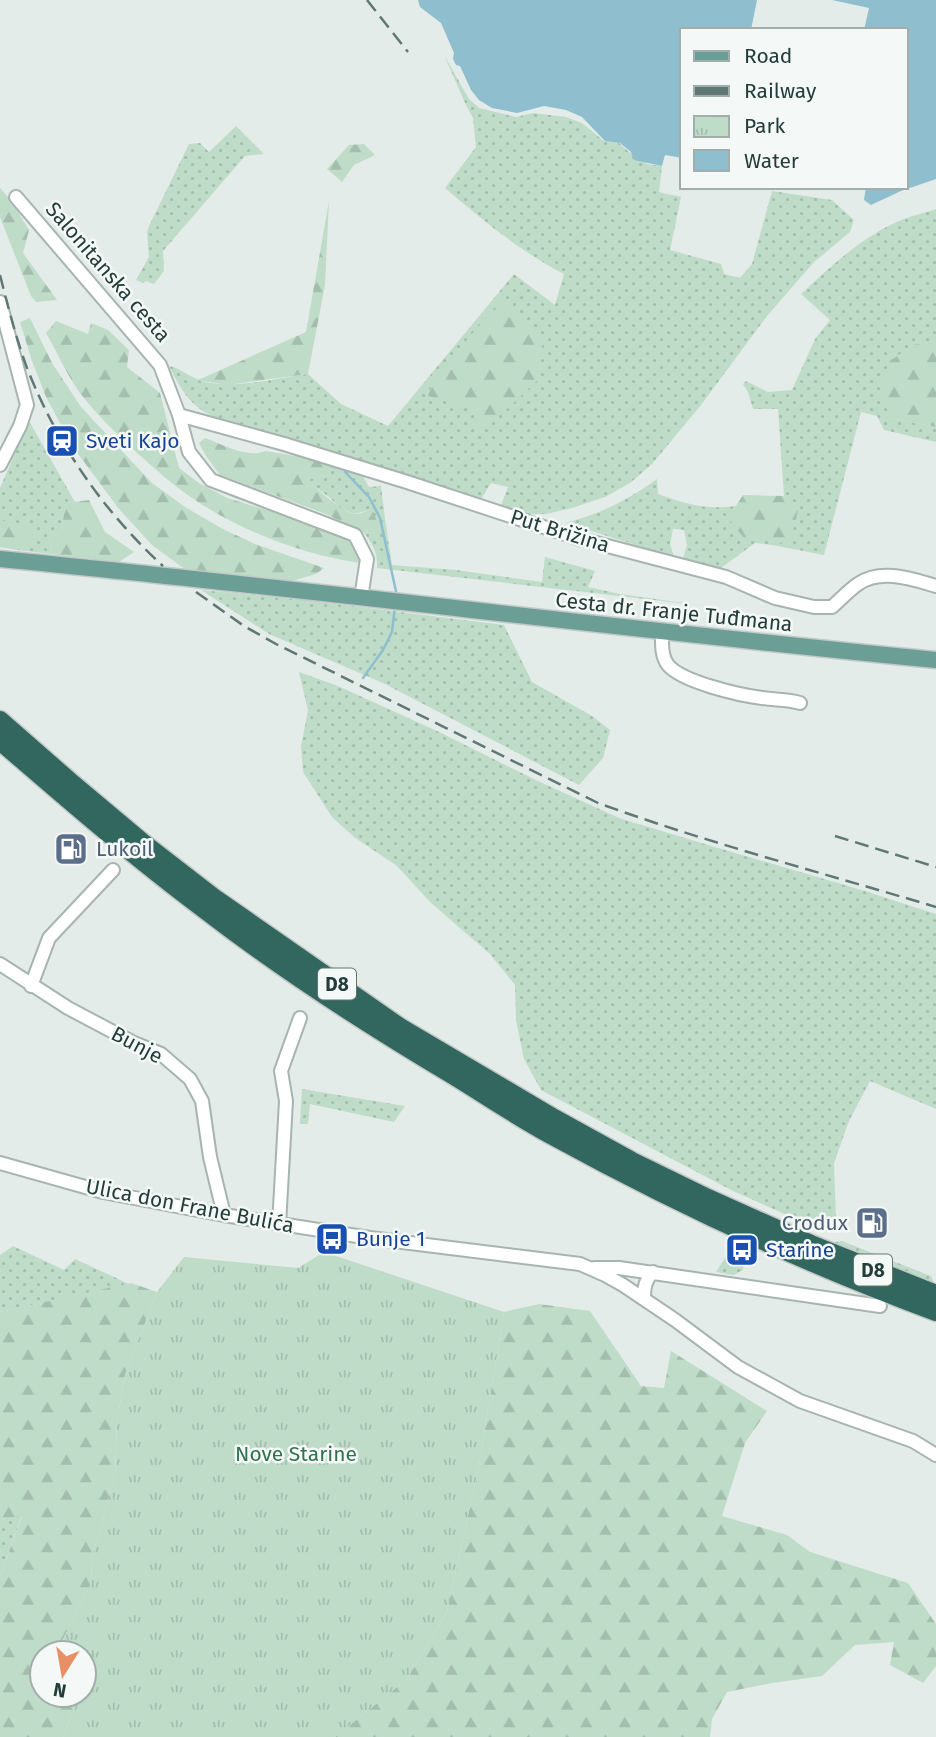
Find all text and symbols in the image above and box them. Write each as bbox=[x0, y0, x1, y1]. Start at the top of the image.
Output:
legend bbox=[680, 28, 908, 189]
text: Road bbox=[744, 43, 792, 69]
text: Railway bbox=[744, 78, 817, 104]
text: Park bbox=[744, 113, 786, 139]
text: Water bbox=[744, 148, 799, 174]
street label: Salonitanska cesta bbox=[40, 197, 176, 347]
station icon: Sveti Kajo bbox=[43, 422, 81, 460]
place label: Sveti Kajo bbox=[86, 428, 180, 454]
street label: Put Brižina bbox=[507, 504, 613, 558]
street label: Cesta dr. Franje Tuđmana bbox=[554, 587, 794, 637]
fuel station icon: Lukoil bbox=[52, 830, 90, 868]
place label: Lukoil bbox=[96, 836, 153, 862]
road number: D8 bbox=[318, 968, 356, 1000]
street label: Bunje bbox=[107, 1021, 167, 1069]
street label: Ulica don Frane Bulića bbox=[84, 1173, 296, 1239]
fuel station icon: Crodux bbox=[853, 1204, 891, 1242]
place label: Crodux bbox=[782, 1210, 849, 1236]
bus stop icon: Bunje 1 bbox=[313, 1220, 351, 1258]
place label: Bunje 1 bbox=[356, 1226, 425, 1252]
bus stop icon: Starine bbox=[723, 1231, 761, 1269]
place label: Starine bbox=[766, 1237, 834, 1263]
road number: D8 bbox=[854, 1254, 892, 1286]
park label: Nove Starine bbox=[235, 1441, 357, 1467]
north arrow bbox=[28, 1639, 98, 1709]
text: N bbox=[51, 1678, 68, 1703]

